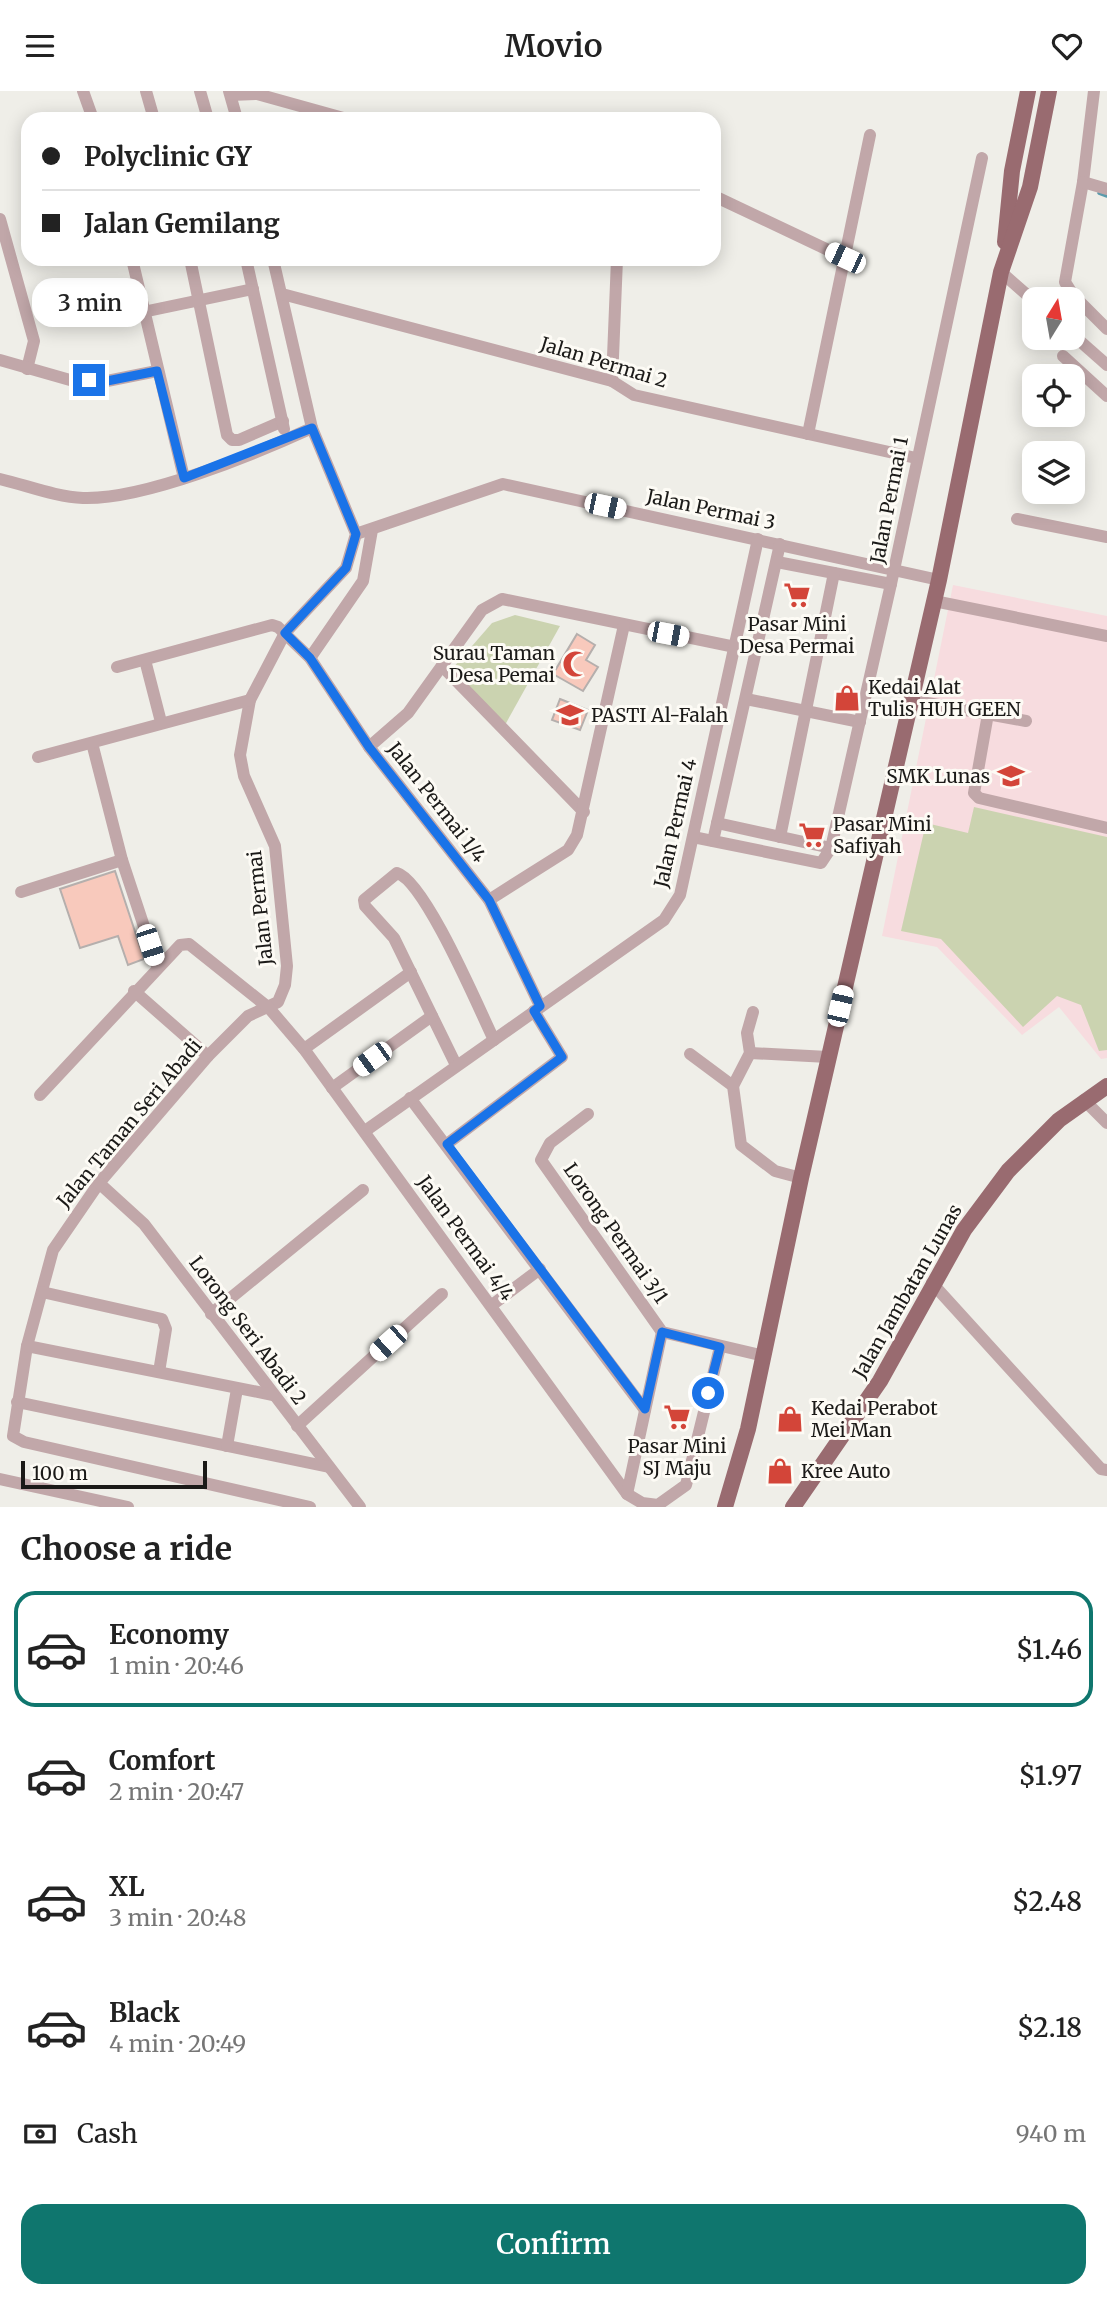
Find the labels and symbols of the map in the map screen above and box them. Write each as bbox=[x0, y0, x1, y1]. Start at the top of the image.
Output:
car bbox=[822, 240, 869, 276]
callout: 3 min bbox=[31, 279, 147, 327]
north arrow bbox=[1022, 287, 1085, 350]
street label: Jalan Permai 2 bbox=[537, 331, 670, 393]
route end bbox=[73, 364, 105, 396]
street label: Jalan Permai 1 bbox=[865, 434, 913, 566]
street label: Jalan Permai 3 bbox=[643, 483, 778, 534]
car bbox=[583, 491, 628, 521]
supermarket icon: Pasar Mini Desa Permai bbox=[782, 580, 812, 610]
place label: Pasar Mini Desa Permai bbox=[740, 612, 854, 658]
car bbox=[646, 620, 691, 648]
place label: Surau Taman Desa Pemai bbox=[433, 641, 555, 687]
mosque icon: Surau Taman Desa Pemai bbox=[561, 649, 591, 679]
place label: Kedai Alat Tulis HUH GEEN bbox=[868, 675, 1021, 721]
shop icon: Kedai Alat Tulis HUH GEEN bbox=[832, 683, 862, 713]
school or university icon: PASTI Al-Falah bbox=[555, 700, 585, 730]
place label: PASTI Al-Falah bbox=[591, 703, 729, 727]
street label: Jalan Permai 1/4 bbox=[382, 736, 492, 867]
street label: Jalan Permai 4 bbox=[648, 756, 702, 891]
school or university icon: SMK Lunas bbox=[996, 761, 1026, 791]
place label: SMK Lunas bbox=[886, 764, 990, 788]
place label: Pasar Mini Safiyah bbox=[833, 812, 932, 858]
supermarket icon: Pasar Mini Safiyah bbox=[797, 820, 827, 850]
street label: Jalan Permai bbox=[242, 849, 278, 968]
car bbox=[134, 922, 167, 968]
car bbox=[826, 983, 855, 1029]
street label: Jalan Taman Seri Abadi bbox=[51, 1034, 207, 1213]
car bbox=[349, 1038, 396, 1080]
street label: Lorong Permai 3/1 bbox=[559, 1158, 674, 1308]
street label: Jalan Permai 4/4 bbox=[412, 1170, 520, 1306]
street label: Jalan Jambatan Lunas bbox=[847, 1200, 967, 1383]
street label: Lorong Seri Abadi 2 bbox=[184, 1251, 312, 1409]
car bbox=[366, 1321, 411, 1365]
route start bbox=[692, 1377, 724, 1409]
place label: Kedai Perabot Mei Man bbox=[811, 1396, 938, 1442]
supermarket icon: Pasar Mini SJ Maju bbox=[662, 1402, 692, 1432]
shop icon: Kedai Perabot Mei Man bbox=[775, 1404, 805, 1434]
place label: Pasar Mini SJ Maju bbox=[628, 1434, 726, 1480]
shop icon: Kree Auto bbox=[765, 1456, 795, 1486]
scale bar bbox=[21, 1458, 206, 1490]
place label: Kree Auto bbox=[801, 1459, 890, 1483]

